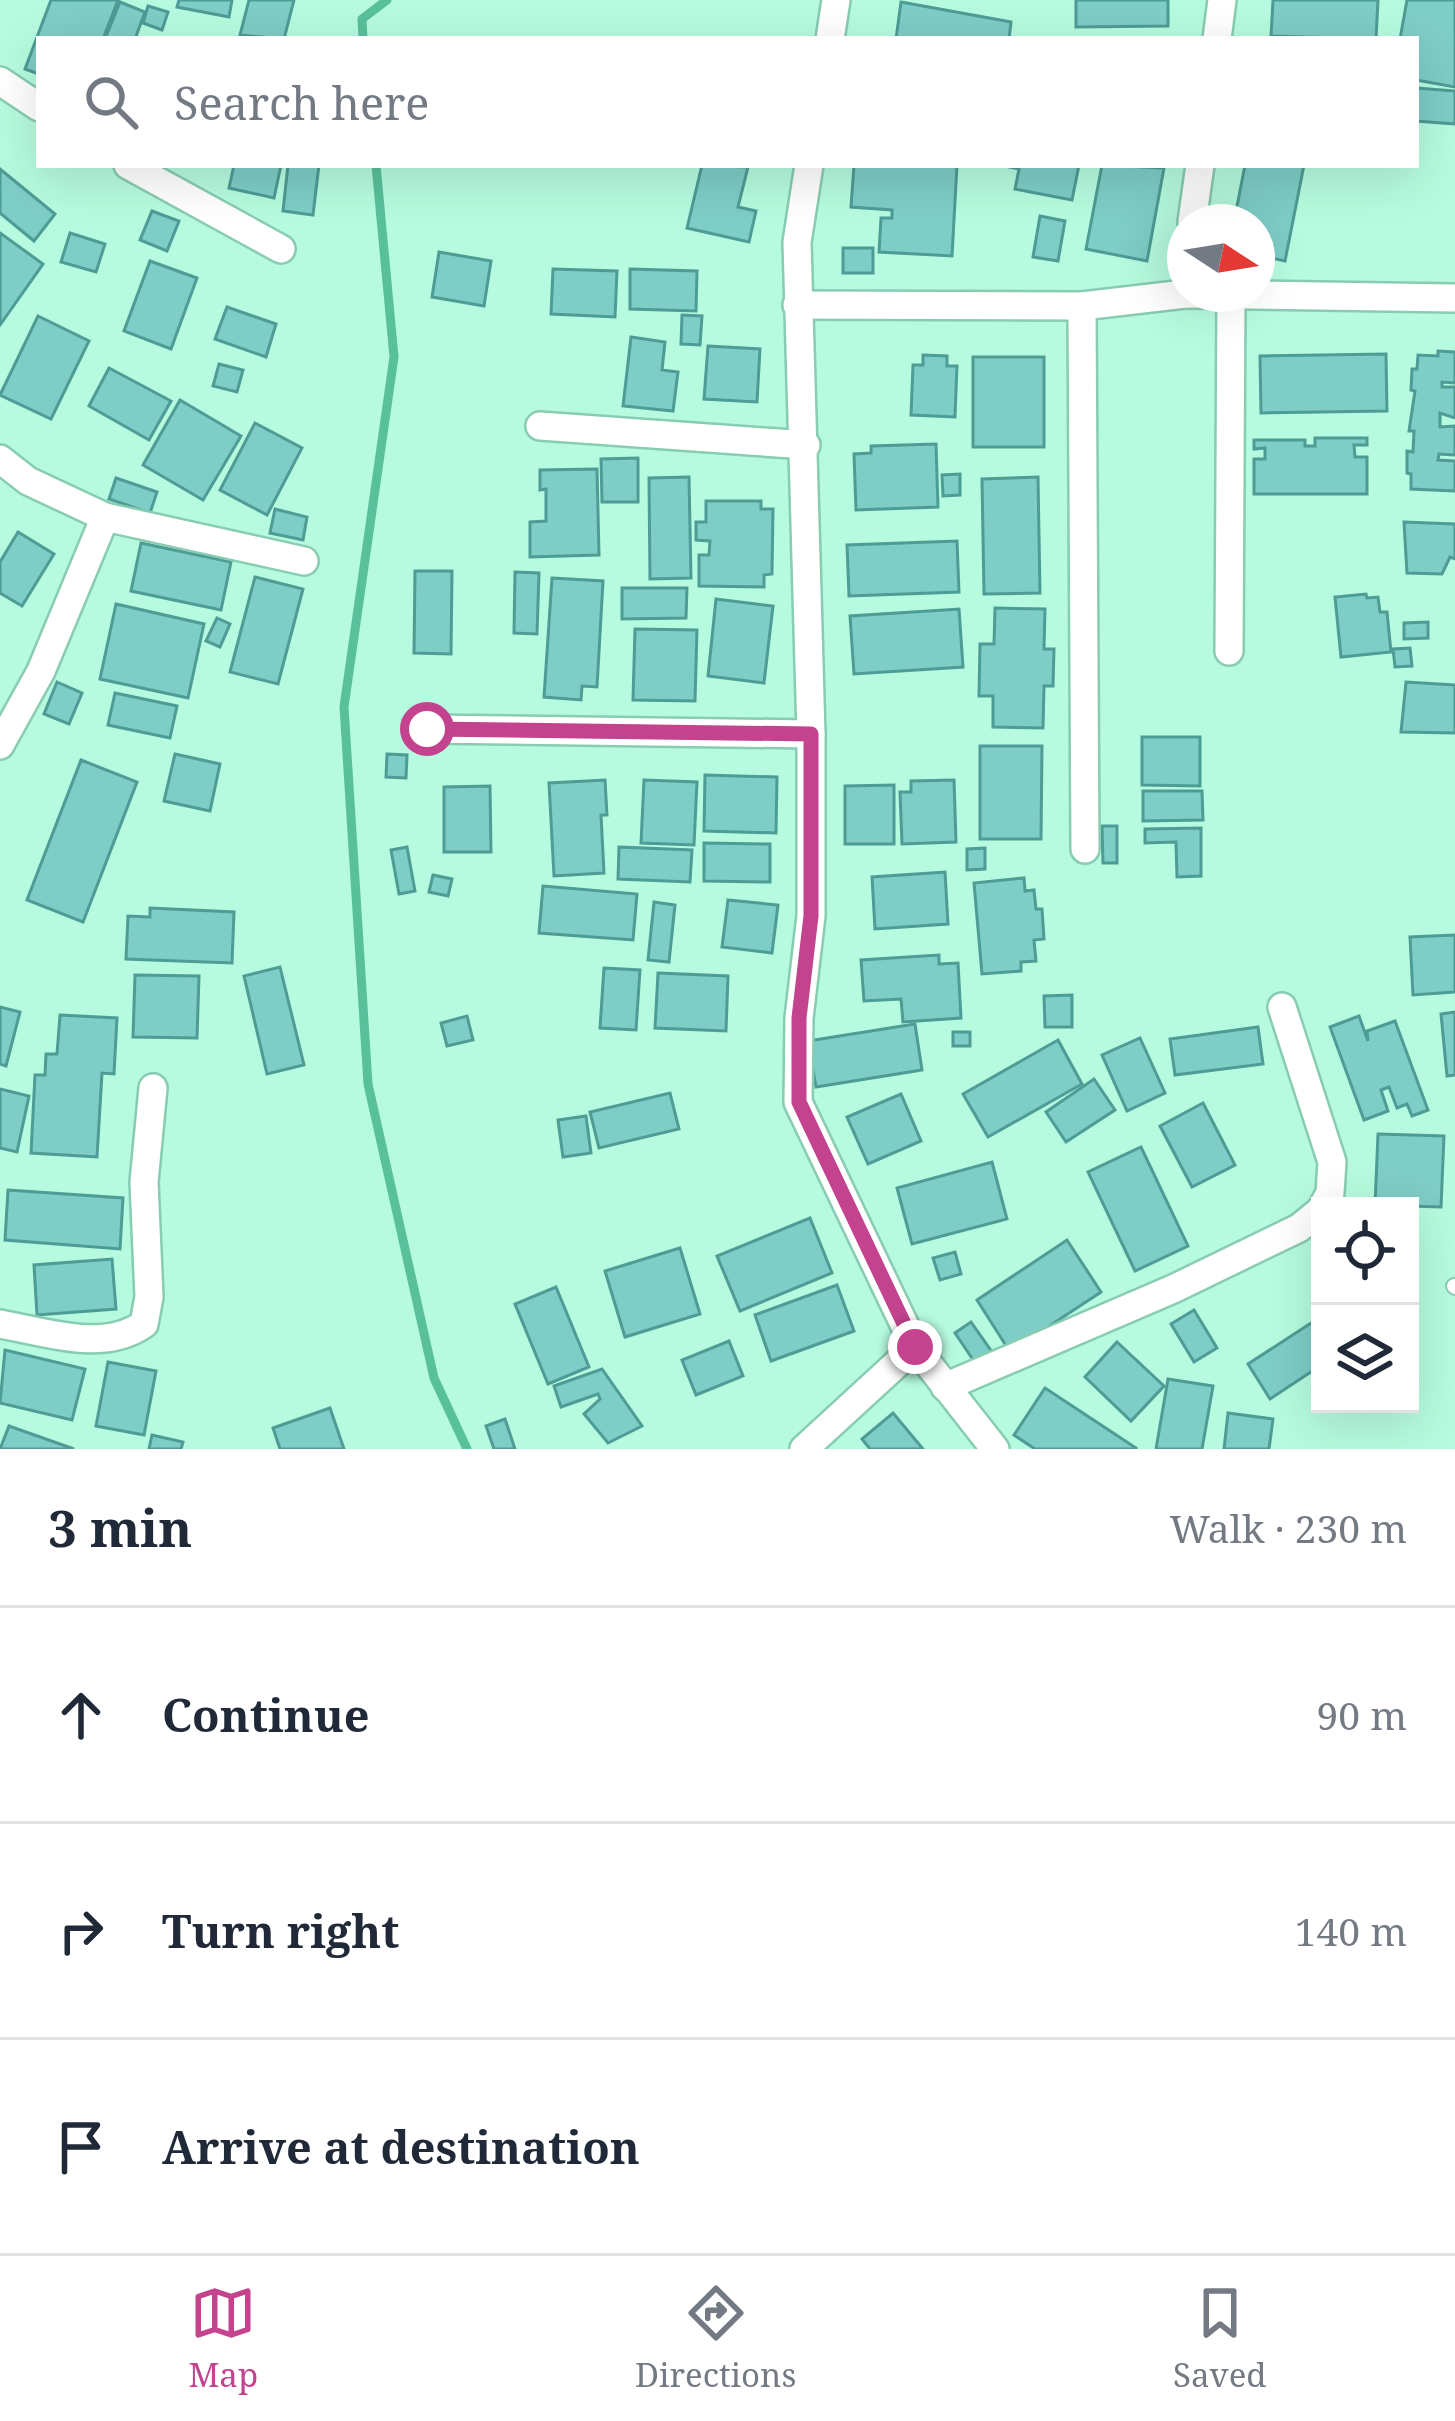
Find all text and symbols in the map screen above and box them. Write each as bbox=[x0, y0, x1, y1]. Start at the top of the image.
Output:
search box bbox=[36, 36, 1419, 168]
icon: search bbox=[78, 69, 144, 135]
text: Search here bbox=[174, 72, 429, 133]
north arrow bbox=[1167, 204, 1275, 312]
route start bbox=[400, 702, 454, 756]
map controls bbox=[1311, 1197, 1419, 1413]
button: locate bbox=[1311, 1197, 1419, 1305]
button: layers bbox=[1311, 1305, 1419, 1413]
route end bbox=[888, 1320, 942, 1374]
text: 3 min bbox=[48, 1492, 192, 1562]
text: Walk · 230 m bbox=[1170, 1501, 1407, 1554]
icon: ahead bbox=[48, 1682, 114, 1748]
text: Continue bbox=[162, 1684, 370, 1745]
text: 90 m bbox=[1316, 1688, 1407, 1741]
icon: right bbox=[48, 1898, 114, 1964]
text: Turn right bbox=[162, 1900, 399, 1961]
text: 140 m bbox=[1295, 1904, 1407, 1957]
icon: arrive bbox=[48, 2114, 114, 2180]
text: Arrive at destination bbox=[162, 2116, 640, 2177]
tab: Map bbox=[188, 2280, 258, 2397]
tab: Directions bbox=[635, 2280, 796, 2397]
tab: Saved bbox=[1173, 2280, 1267, 2397]

